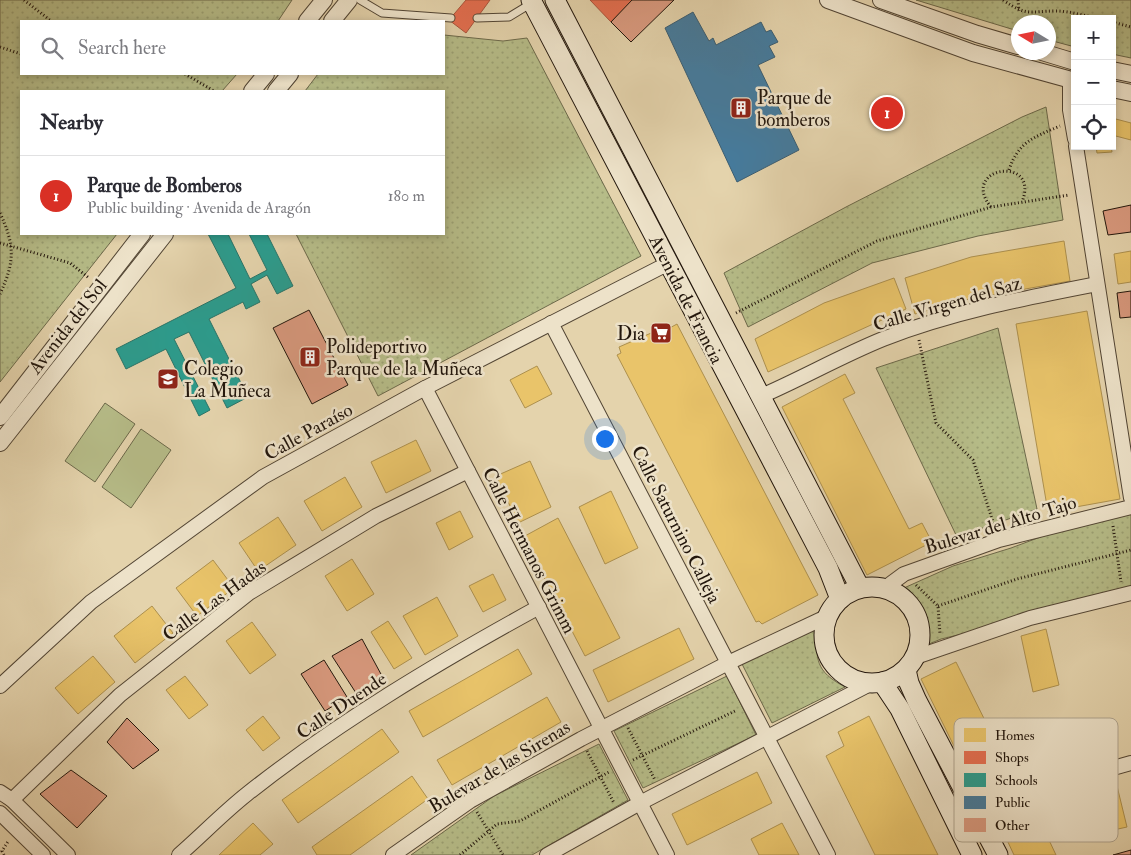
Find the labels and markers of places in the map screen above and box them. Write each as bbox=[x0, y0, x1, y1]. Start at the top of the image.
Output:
place label: Parque de bomberos bbox=[757, 86, 832, 132]
pin: 1 bbox=[871, 94, 903, 132]
building icon: Parque de bomberos bbox=[729, 96, 753, 120]
supermarket icon: Dia bbox=[649, 321, 673, 345]
place label: Dia bbox=[617, 322, 645, 346]
place label: Polideportivo Parque de la Muñeca bbox=[326, 335, 483, 381]
building icon: Polideportivo Parque de la Muñeca bbox=[298, 345, 322, 369]
place label: Colegio La Muñeca bbox=[184, 357, 271, 403]
school or university icon: Colegio La Muñeca bbox=[156, 367, 180, 391]

